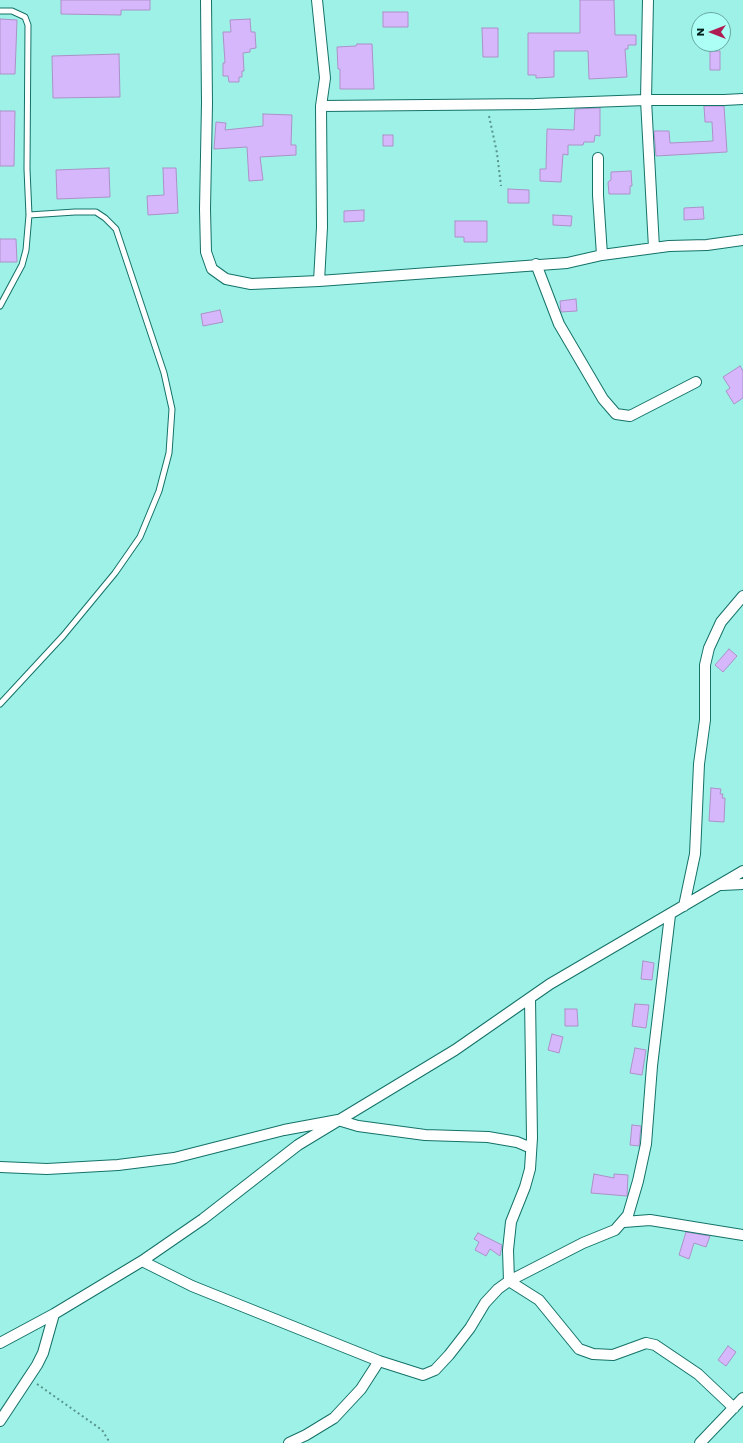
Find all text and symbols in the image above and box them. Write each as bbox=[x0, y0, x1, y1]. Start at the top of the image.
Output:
north arrow bbox=[691, 12, 731, 52]
text: N bbox=[692, 28, 708, 36]

